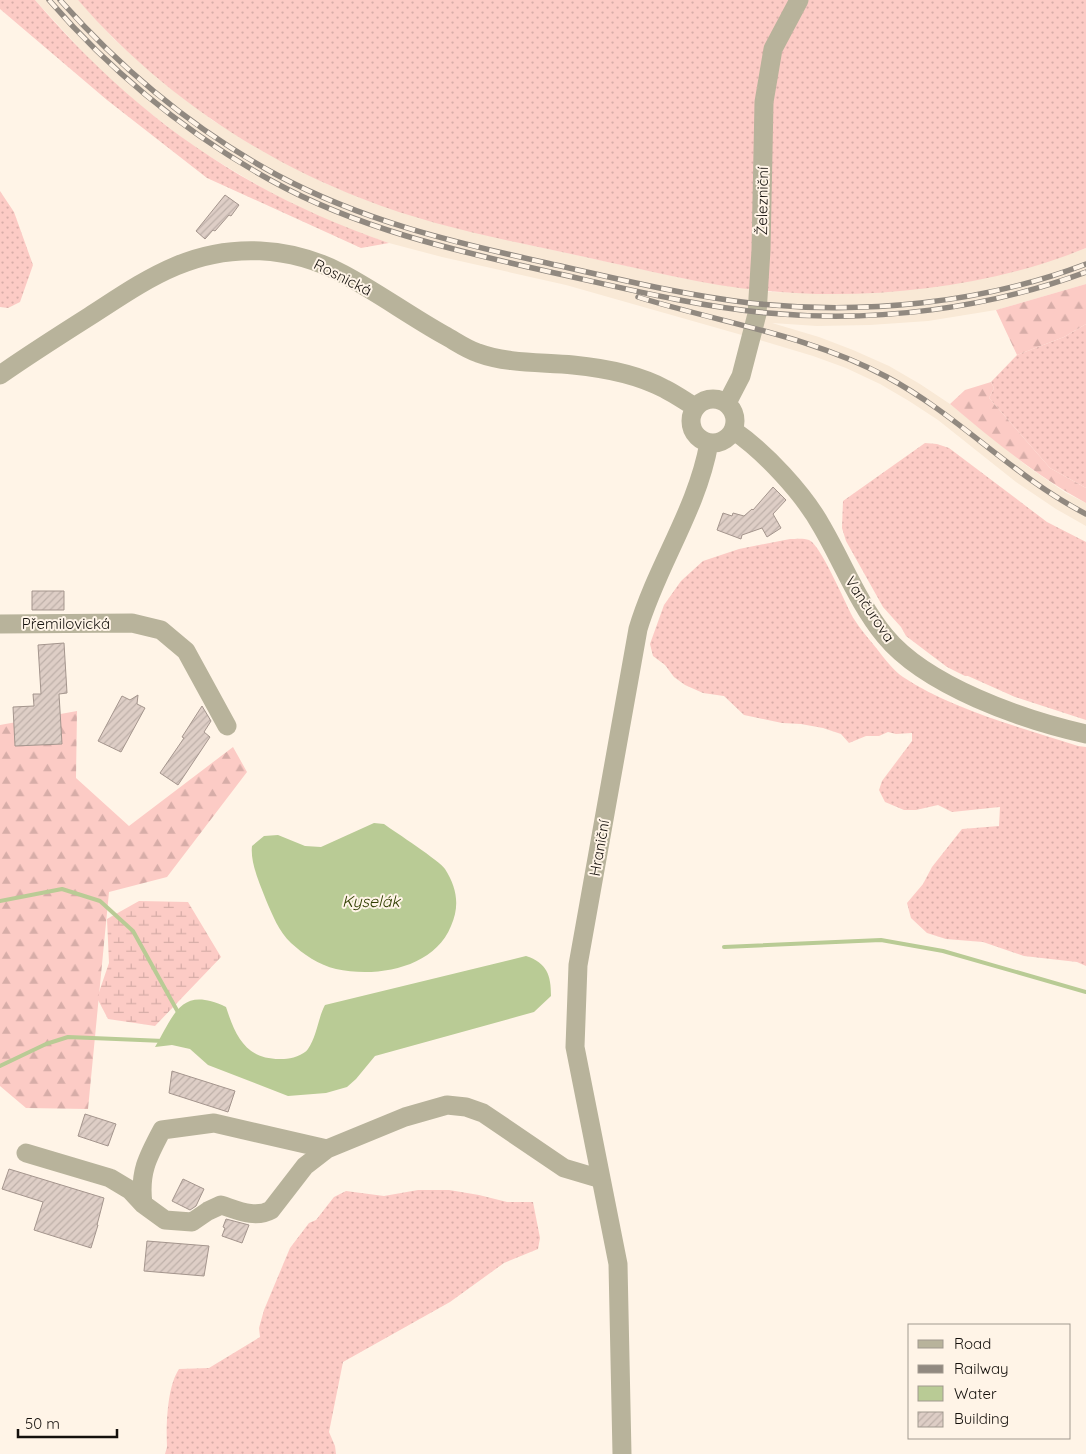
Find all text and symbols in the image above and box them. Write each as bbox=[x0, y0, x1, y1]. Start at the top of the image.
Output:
street label: Železniční bbox=[752, 166, 772, 235]
street label: Rosnická bbox=[311, 254, 375, 300]
street label: Vančurova bbox=[841, 572, 899, 646]
street label: Přemilovická bbox=[22, 614, 110, 633]
street label: Hraniční bbox=[585, 817, 613, 878]
water label: Kyselák bbox=[342, 891, 401, 911]
legend bbox=[908, 1324, 1071, 1439]
text: Road bbox=[954, 1334, 991, 1353]
text: Railway bbox=[954, 1359, 1009, 1378]
text: Water bbox=[954, 1384, 997, 1403]
scale bar bbox=[18, 1406, 116, 1438]
text: Building bbox=[954, 1409, 1009, 1428]
text: 50 m bbox=[25, 1414, 60, 1433]

